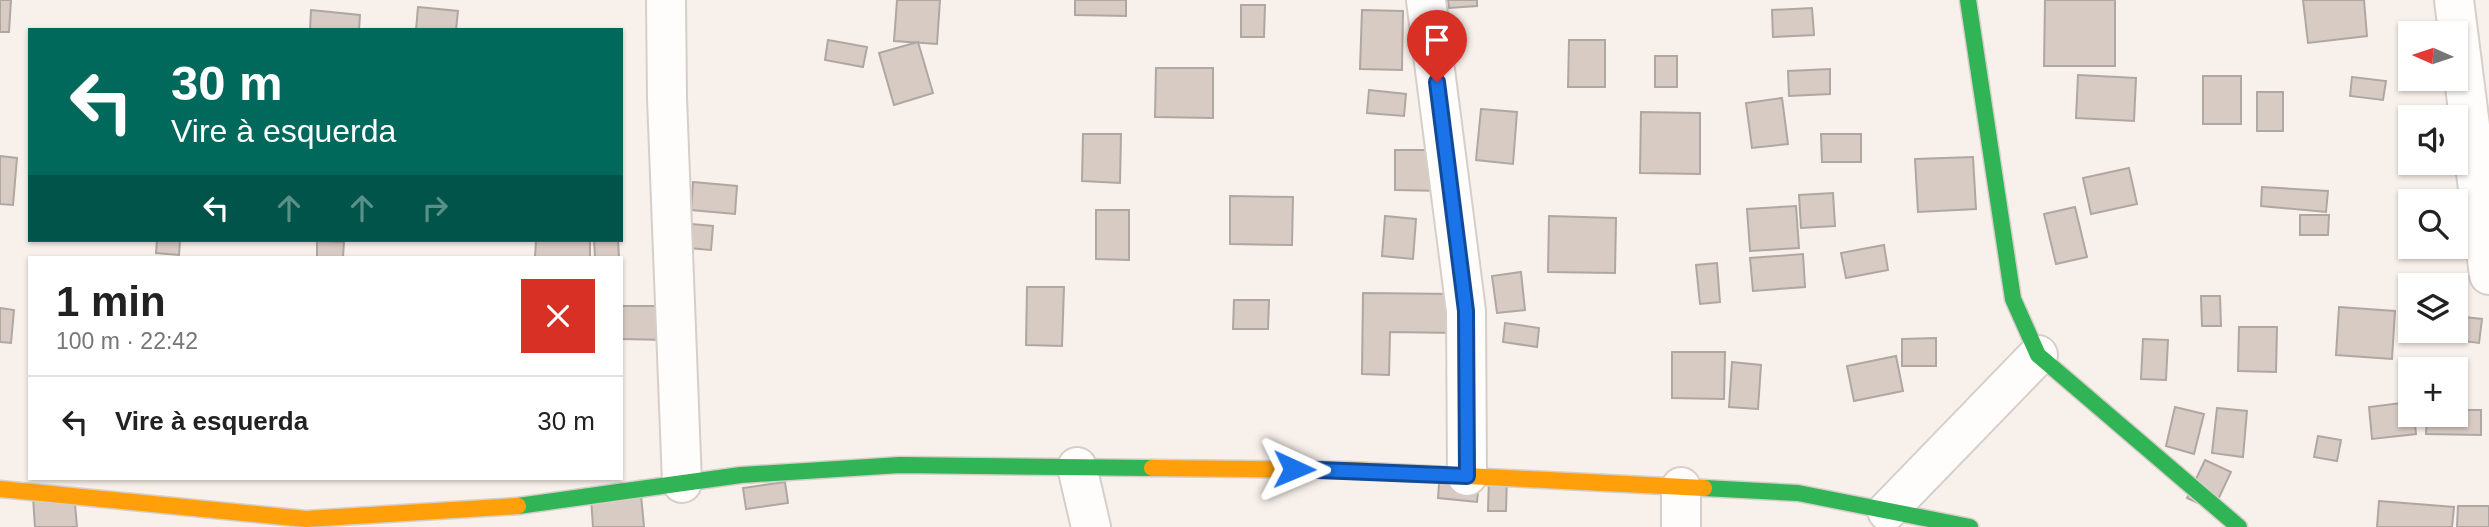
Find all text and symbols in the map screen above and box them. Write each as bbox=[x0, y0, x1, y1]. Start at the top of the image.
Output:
pin bbox=[1407, 10, 1467, 82]
icon: arrive bbox=[1418, 21, 1456, 59]
north arrow bbox=[2398, 21, 2468, 91]
map controls bbox=[2398, 21, 2468, 427]
icon: left bbox=[56, 56, 147, 147]
text: 30 m bbox=[171, 56, 283, 110]
button: sound bbox=[2398, 105, 2468, 175]
text: Vire à esquerda bbox=[171, 113, 396, 149]
icon: left bbox=[197, 189, 235, 227]
icon: ahead bbox=[270, 189, 308, 227]
icon: ahead bbox=[343, 189, 381, 227]
icon: right bbox=[416, 189, 454, 227]
button: search bbox=[2398, 189, 2468, 259]
button: layers bbox=[2398, 273, 2468, 343]
text: 1 min bbox=[56, 278, 166, 325]
button: close bbox=[521, 279, 595, 353]
text: 100 m · 22:42 bbox=[56, 328, 198, 354]
button: + bbox=[2398, 357, 2468, 427]
icon: left bbox=[56, 403, 94, 441]
text: Vire à esquerda bbox=[115, 406, 308, 436]
text: 30 m bbox=[537, 406, 595, 436]
position arrow bbox=[1257, 432, 1331, 506]

